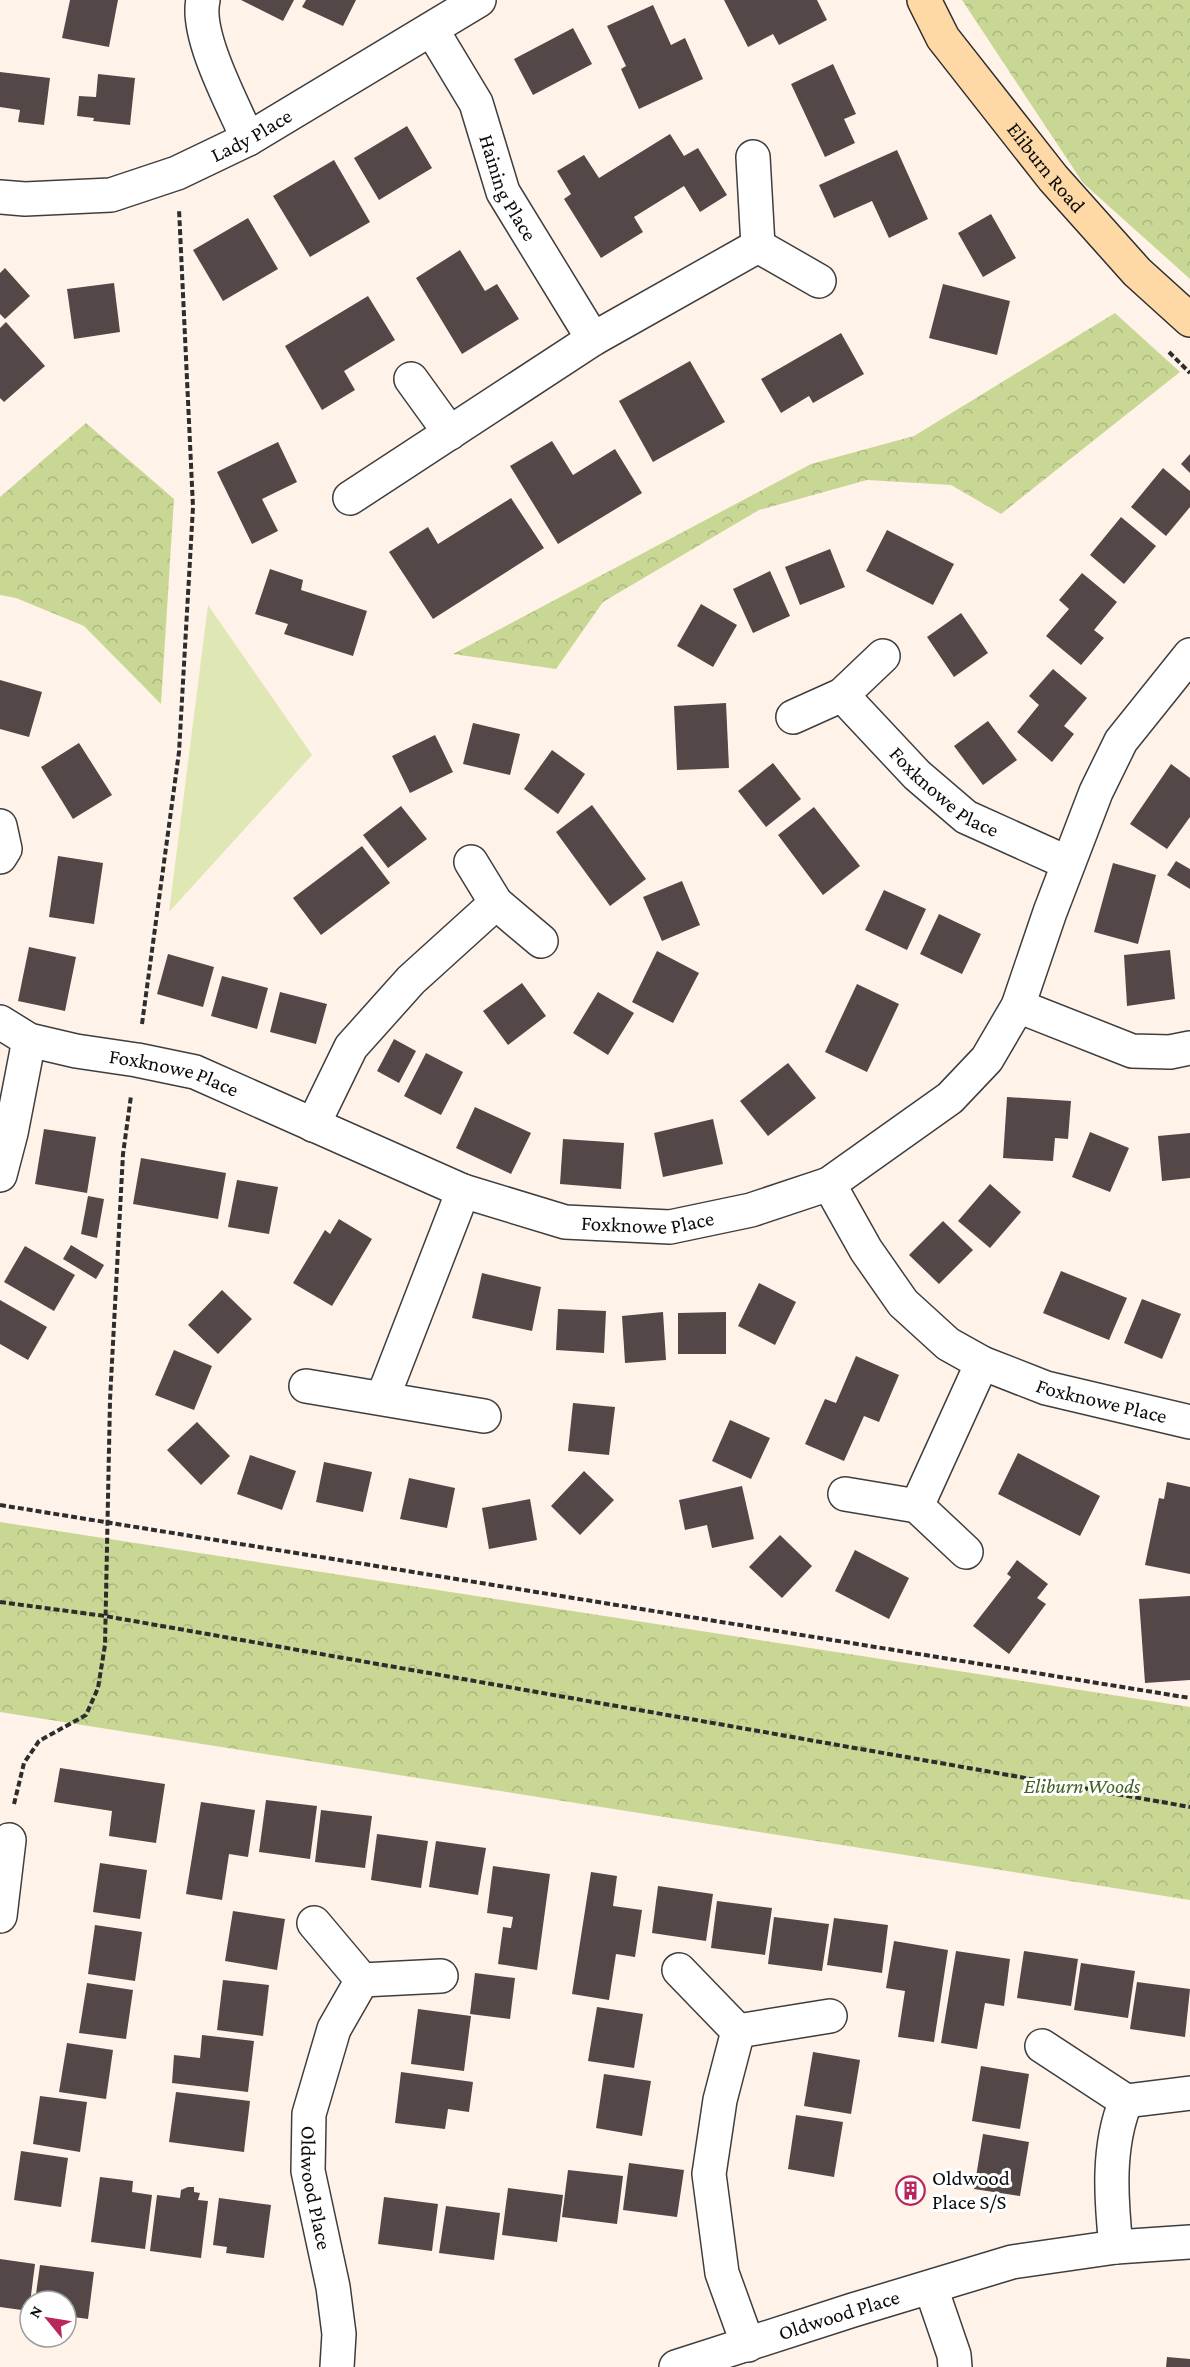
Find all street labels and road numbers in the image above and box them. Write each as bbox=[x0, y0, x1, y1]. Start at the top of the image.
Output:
street label: Lady Place bbox=[207, 104, 296, 167]
street label: Eliburn Road bbox=[1002, 118, 1090, 218]
street label: Haining Place bbox=[474, 131, 542, 245]
street label: Foxknowe Place bbox=[885, 742, 1003, 842]
street label: Foxknowe Place bbox=[108, 1044, 242, 1102]
street label: Foxknowe Place bbox=[580, 1206, 716, 1239]
street label: Foxknowe Place bbox=[1033, 1373, 1169, 1428]
street label: Oldwood Place bbox=[296, 2126, 337, 2252]
street label: Oldwood Place bbox=[775, 2285, 902, 2345]

